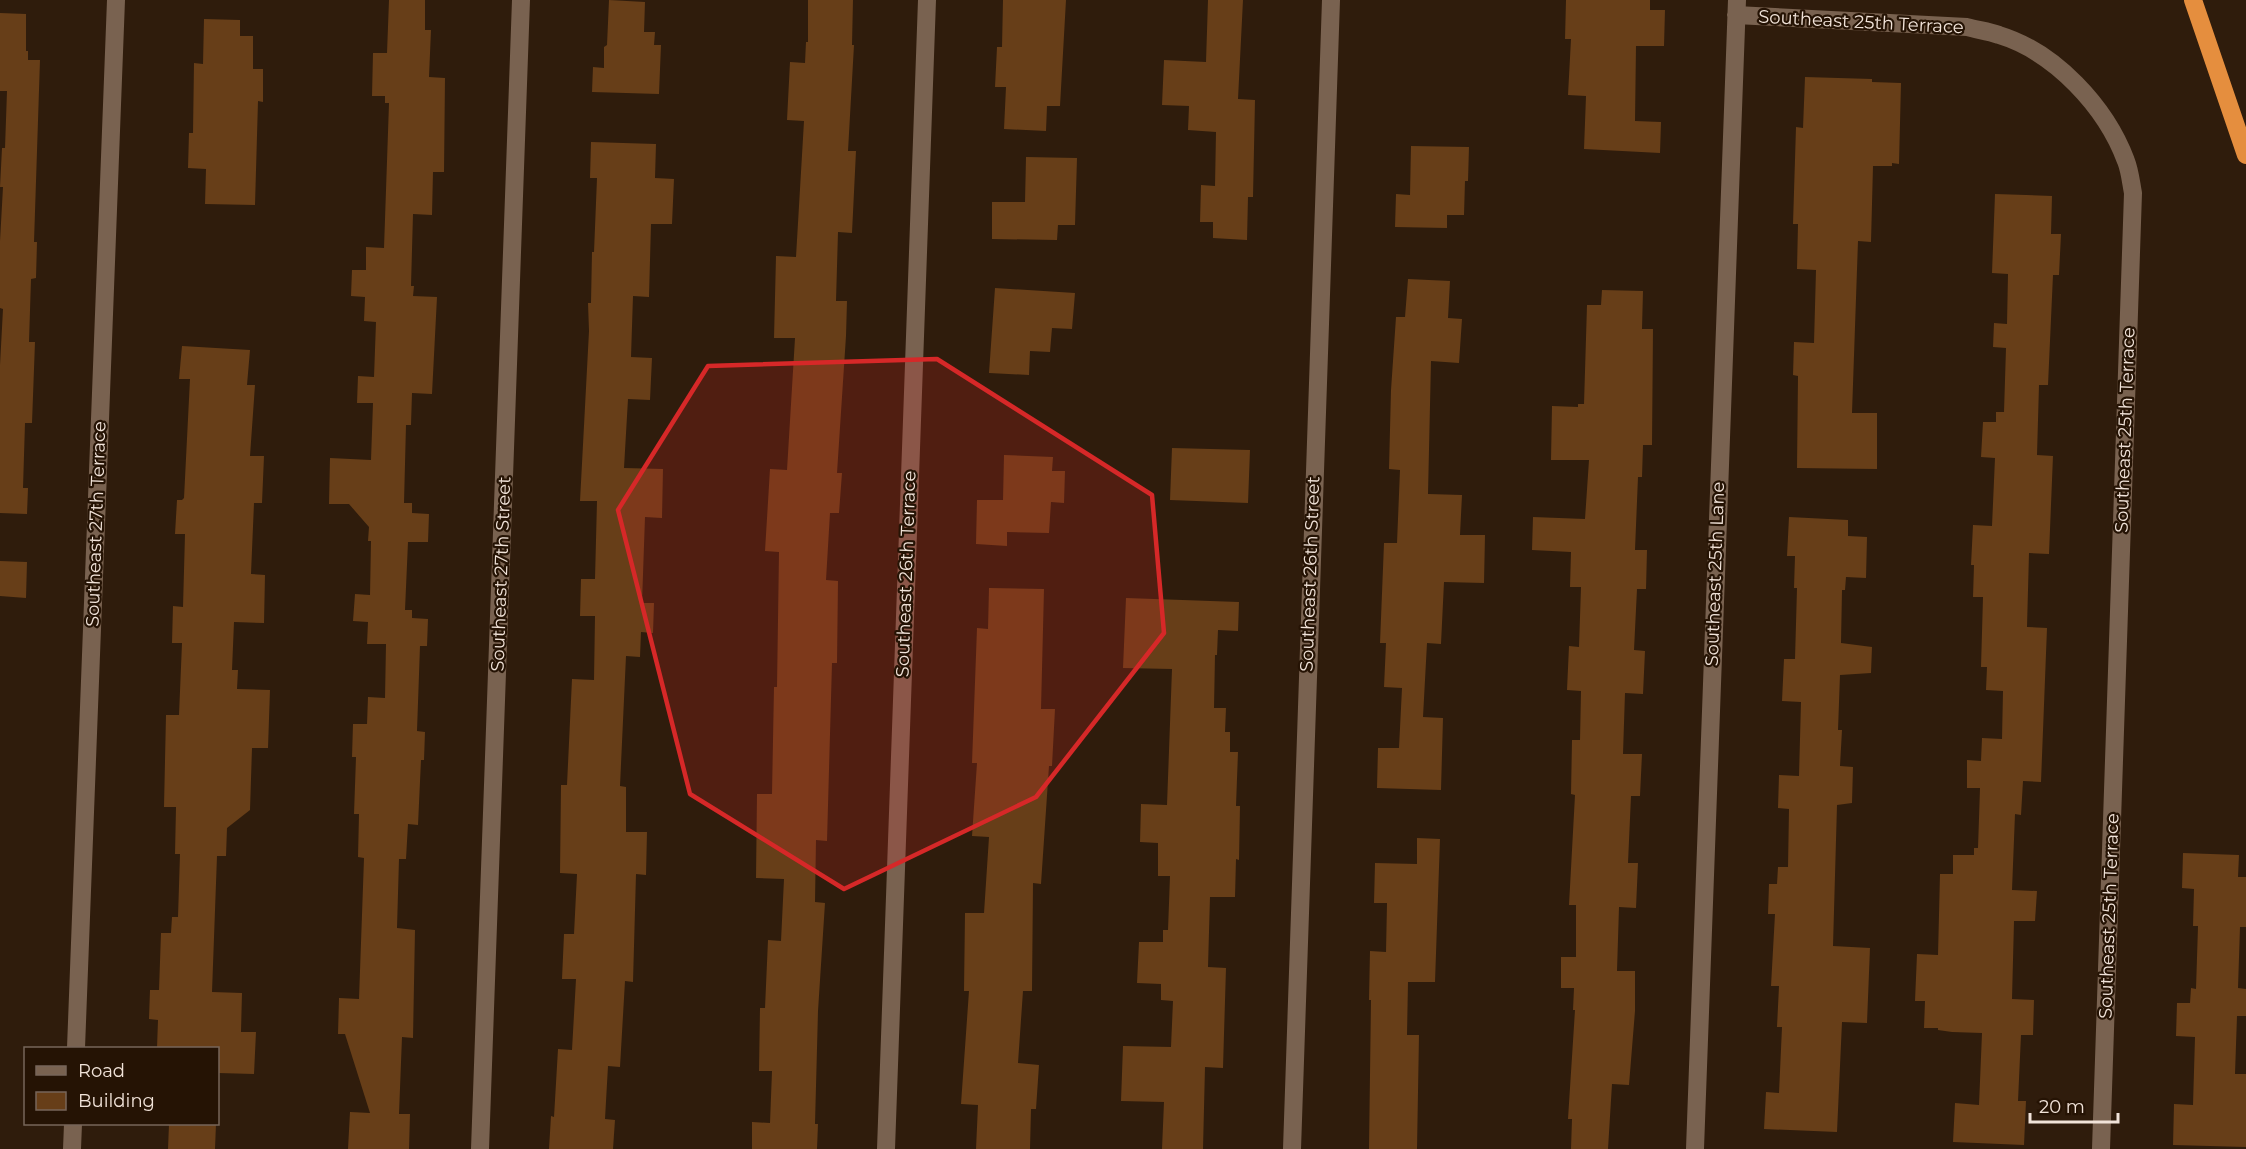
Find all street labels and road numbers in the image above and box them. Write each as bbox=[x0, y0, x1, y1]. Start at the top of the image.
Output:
street label: Southeast 25th Terrace bbox=[1758, 6, 1964, 38]
street label: Southeast 25th Terrace bbox=[2110, 327, 2140, 533]
street label: Southeast 27th Terrace bbox=[81, 421, 111, 627]
street label: Southeast 26th Terrace bbox=[891, 470, 921, 678]
street label: Southeast 27th Street bbox=[487, 476, 515, 672]
street label: Southeast 26th Street bbox=[1296, 476, 1324, 672]
street label: Southeast 25th Lane bbox=[1701, 481, 1729, 667]
street label: Southeast 25th Terrace bbox=[2094, 813, 2124, 1019]

